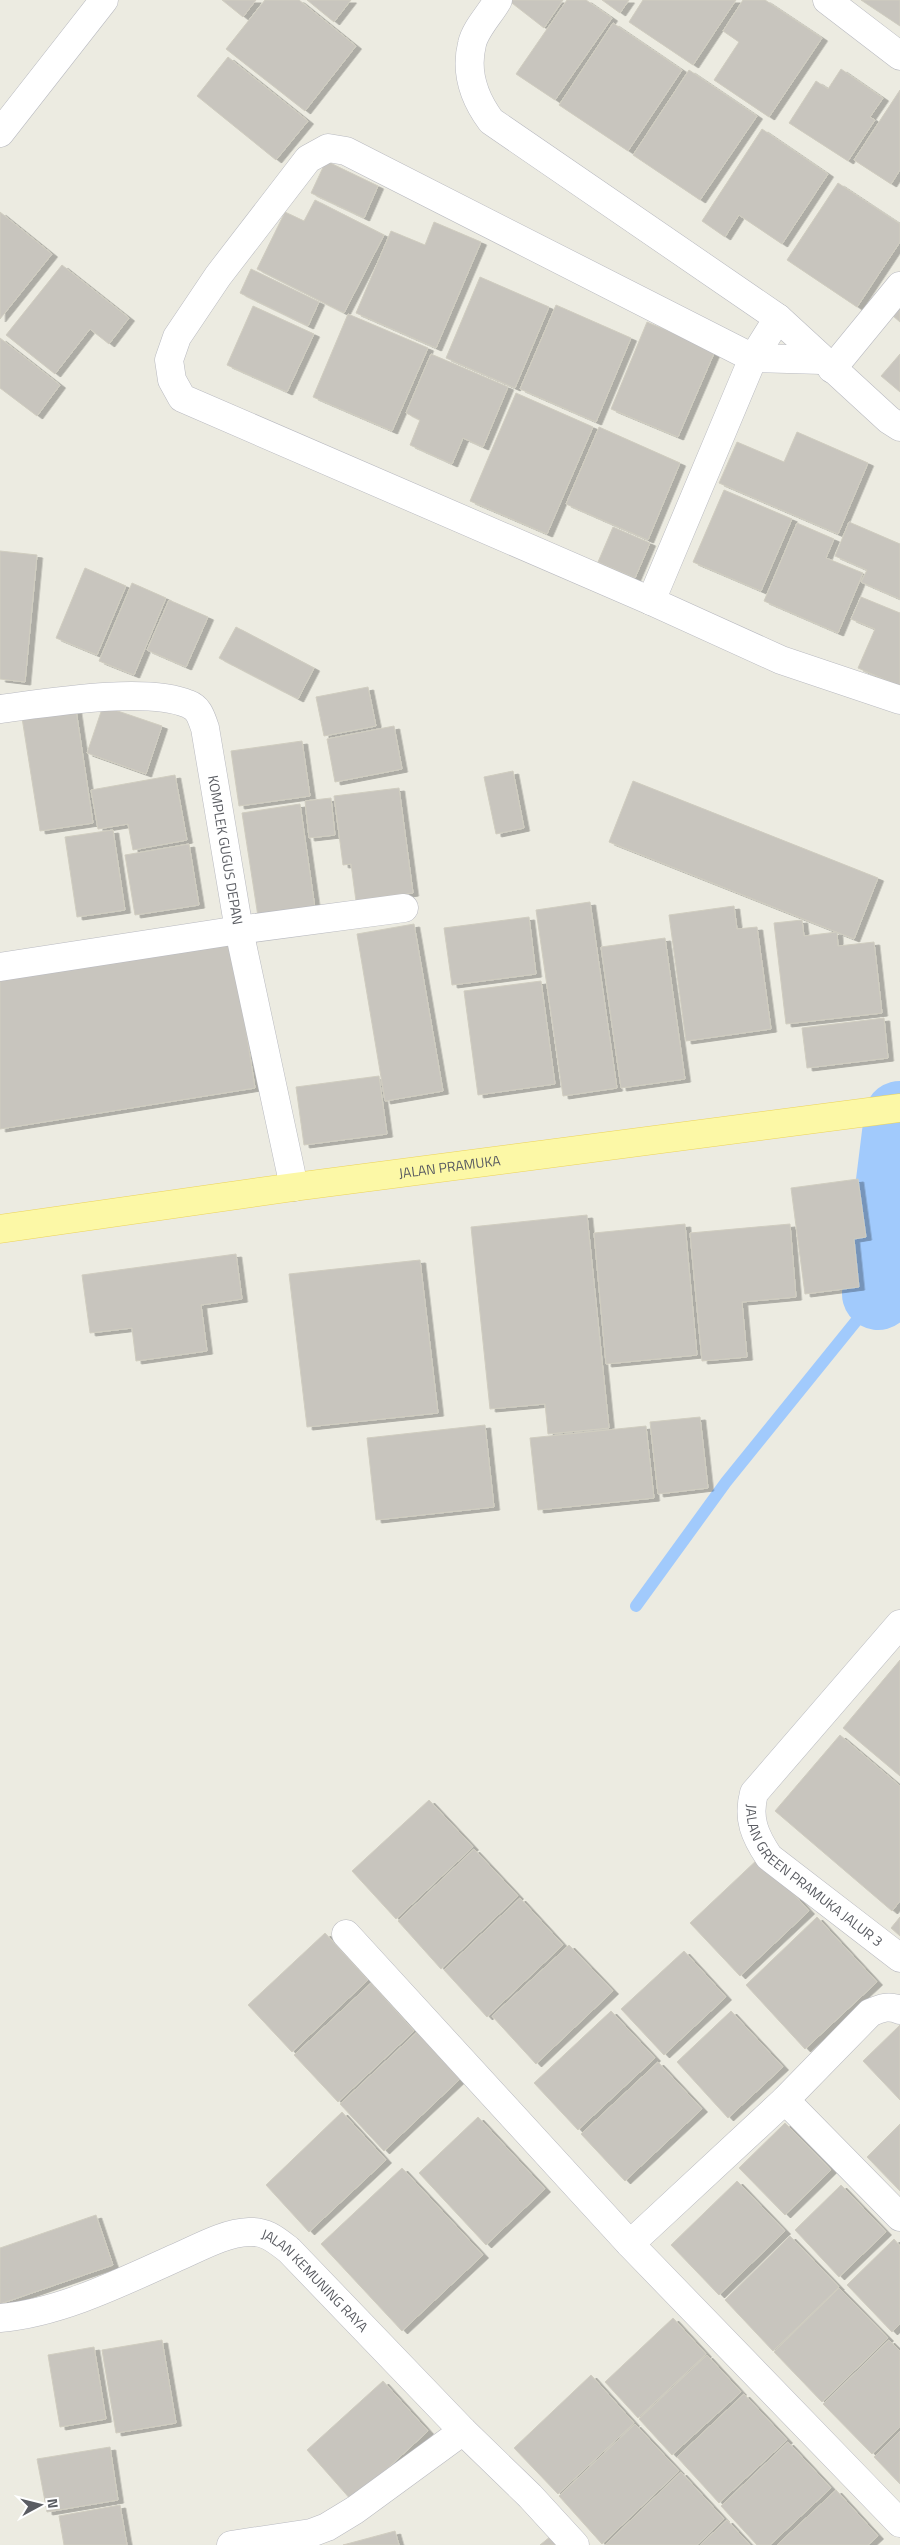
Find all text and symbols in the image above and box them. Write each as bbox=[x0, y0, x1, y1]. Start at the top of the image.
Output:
street label: KOMPLEK GUGUS DEPAN bbox=[203, 774, 249, 926]
street label: JALAN PRAMUKA bbox=[398, 1149, 502, 1183]
street label: JALAN GREEN PRAMUKA JALUR 3 bbox=[741, 1804, 888, 1951]
street label: JALAN KEMUNING RAYA bbox=[259, 2223, 374, 2337]
north arrow bbox=[15, 2480, 65, 2530]
text: N bbox=[42, 2497, 64, 2509]

